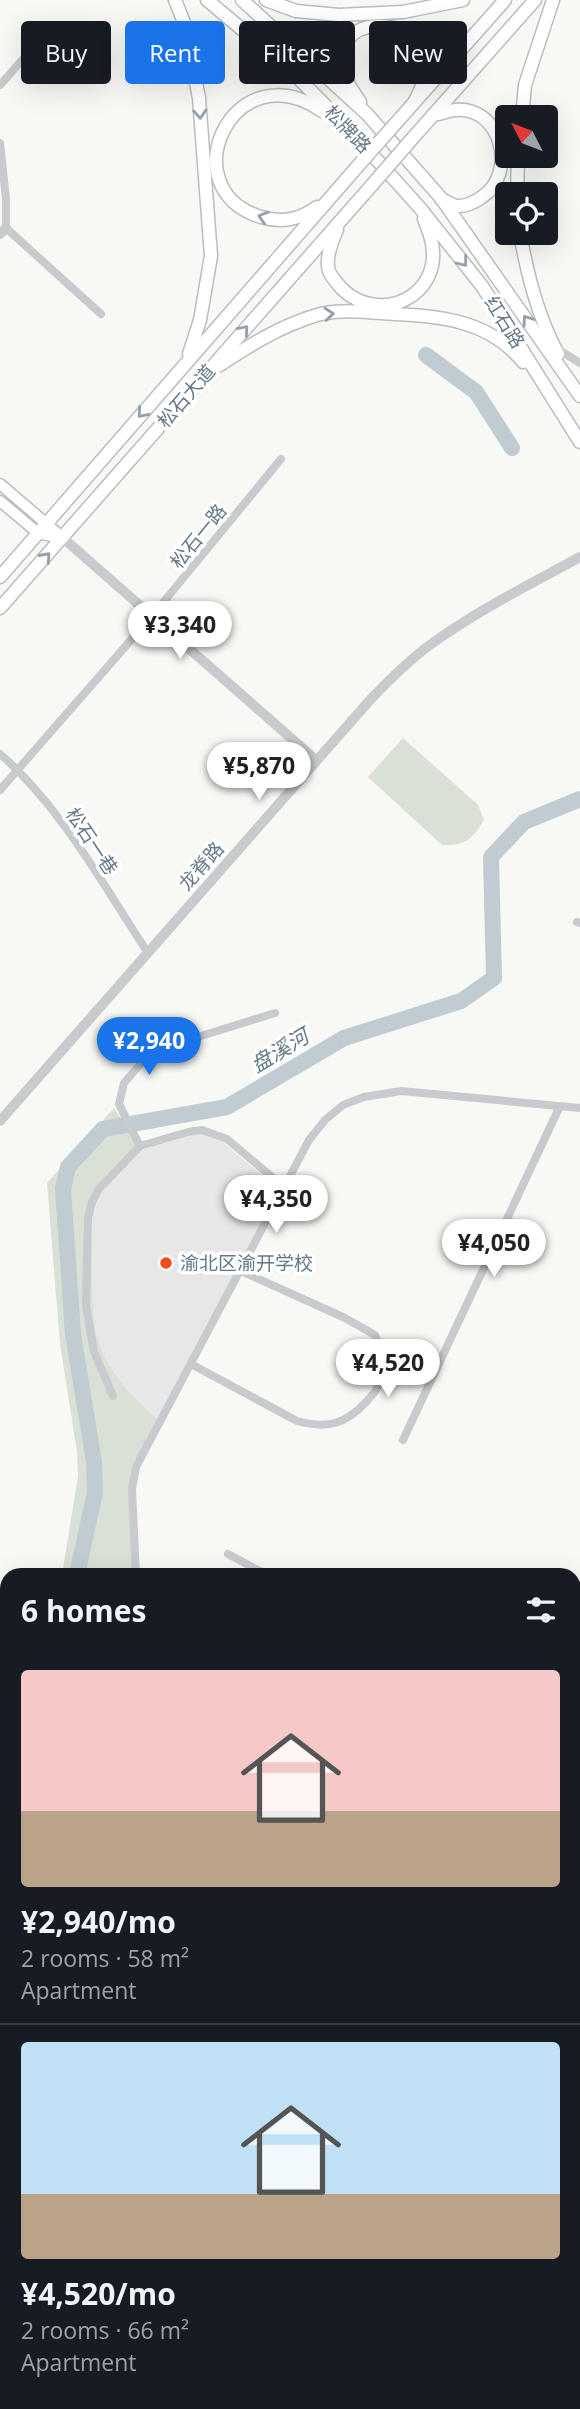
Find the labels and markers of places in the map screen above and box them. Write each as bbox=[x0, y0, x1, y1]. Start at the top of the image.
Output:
pin: ¥3,340 bbox=[123, 602, 237, 661]
pin: ¥5,870 bbox=[202, 742, 316, 802]
pin: ¥2,940 bbox=[92, 1018, 206, 1077]
pin: ¥4,350 bbox=[219, 1176, 333, 1235]
pin: ¥4,050 bbox=[437, 1220, 551, 1279]
place label: 渝北区渝开学校 bbox=[180, 1250, 313, 1276]
marker: 渝北区渝开学校 bbox=[158, 1255, 174, 1271]
pin: ¥4,520 bbox=[331, 1340, 445, 1399]

